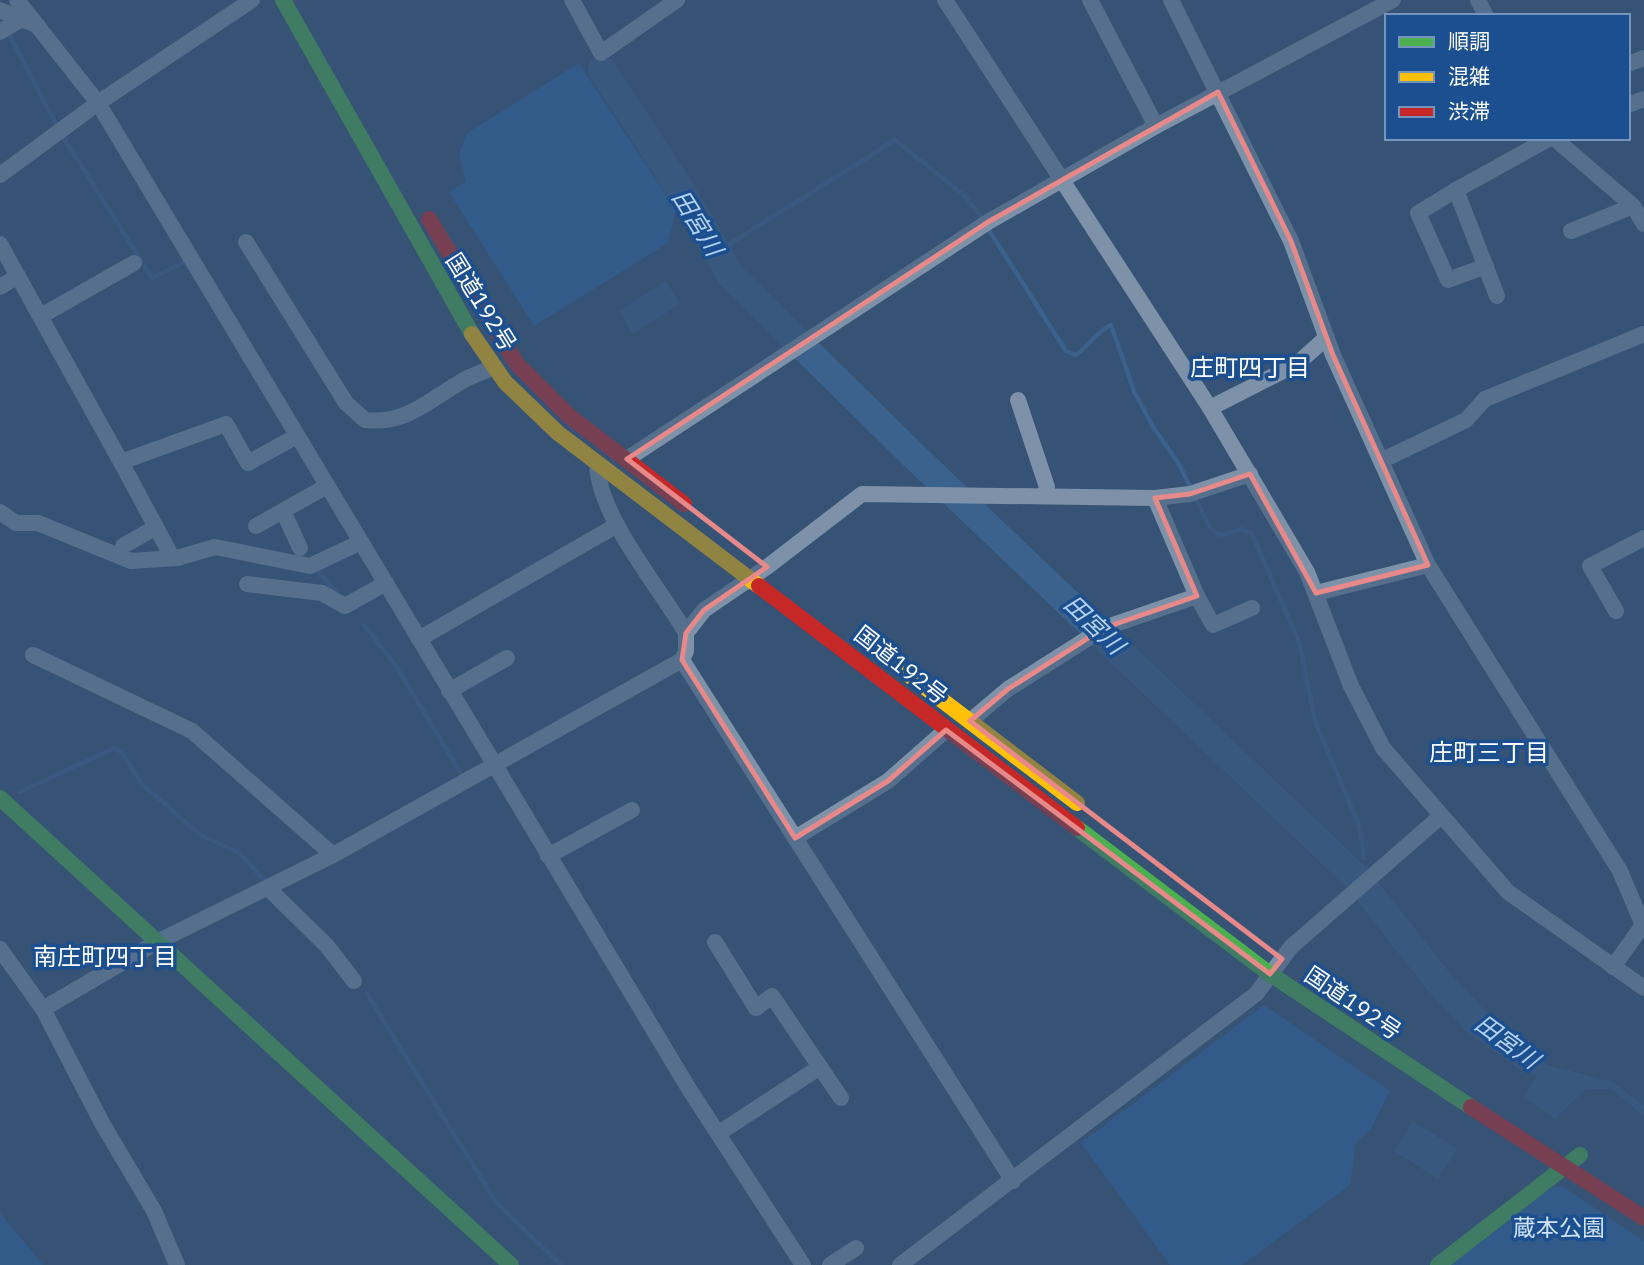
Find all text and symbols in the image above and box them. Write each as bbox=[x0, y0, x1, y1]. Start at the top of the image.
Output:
legend bbox=[1385, 14, 1630, 140]
text: 順調 bbox=[1448, 27, 1490, 55]
text: 混雑 bbox=[1448, 62, 1490, 90]
text: 渋滞 bbox=[1448, 97, 1490, 125]
water label: 田宮川 bbox=[665, 183, 732, 264]
street label: 国道192号 bbox=[440, 247, 524, 356]
district label: 庄町四丁目 bbox=[1190, 351, 1310, 383]
water label: 田宮川 bbox=[1058, 588, 1134, 663]
street label: 国道192号 bbox=[849, 618, 954, 710]
district label: 庄町三丁目 bbox=[1429, 736, 1549, 768]
district label: 南庄町四丁目 bbox=[33, 940, 177, 972]
street label: 国道192号 bbox=[1299, 959, 1408, 1045]
water label: 田宮川 bbox=[1469, 1007, 1549, 1077]
park label: 蔵本公園 bbox=[1513, 1212, 1605, 1242]

